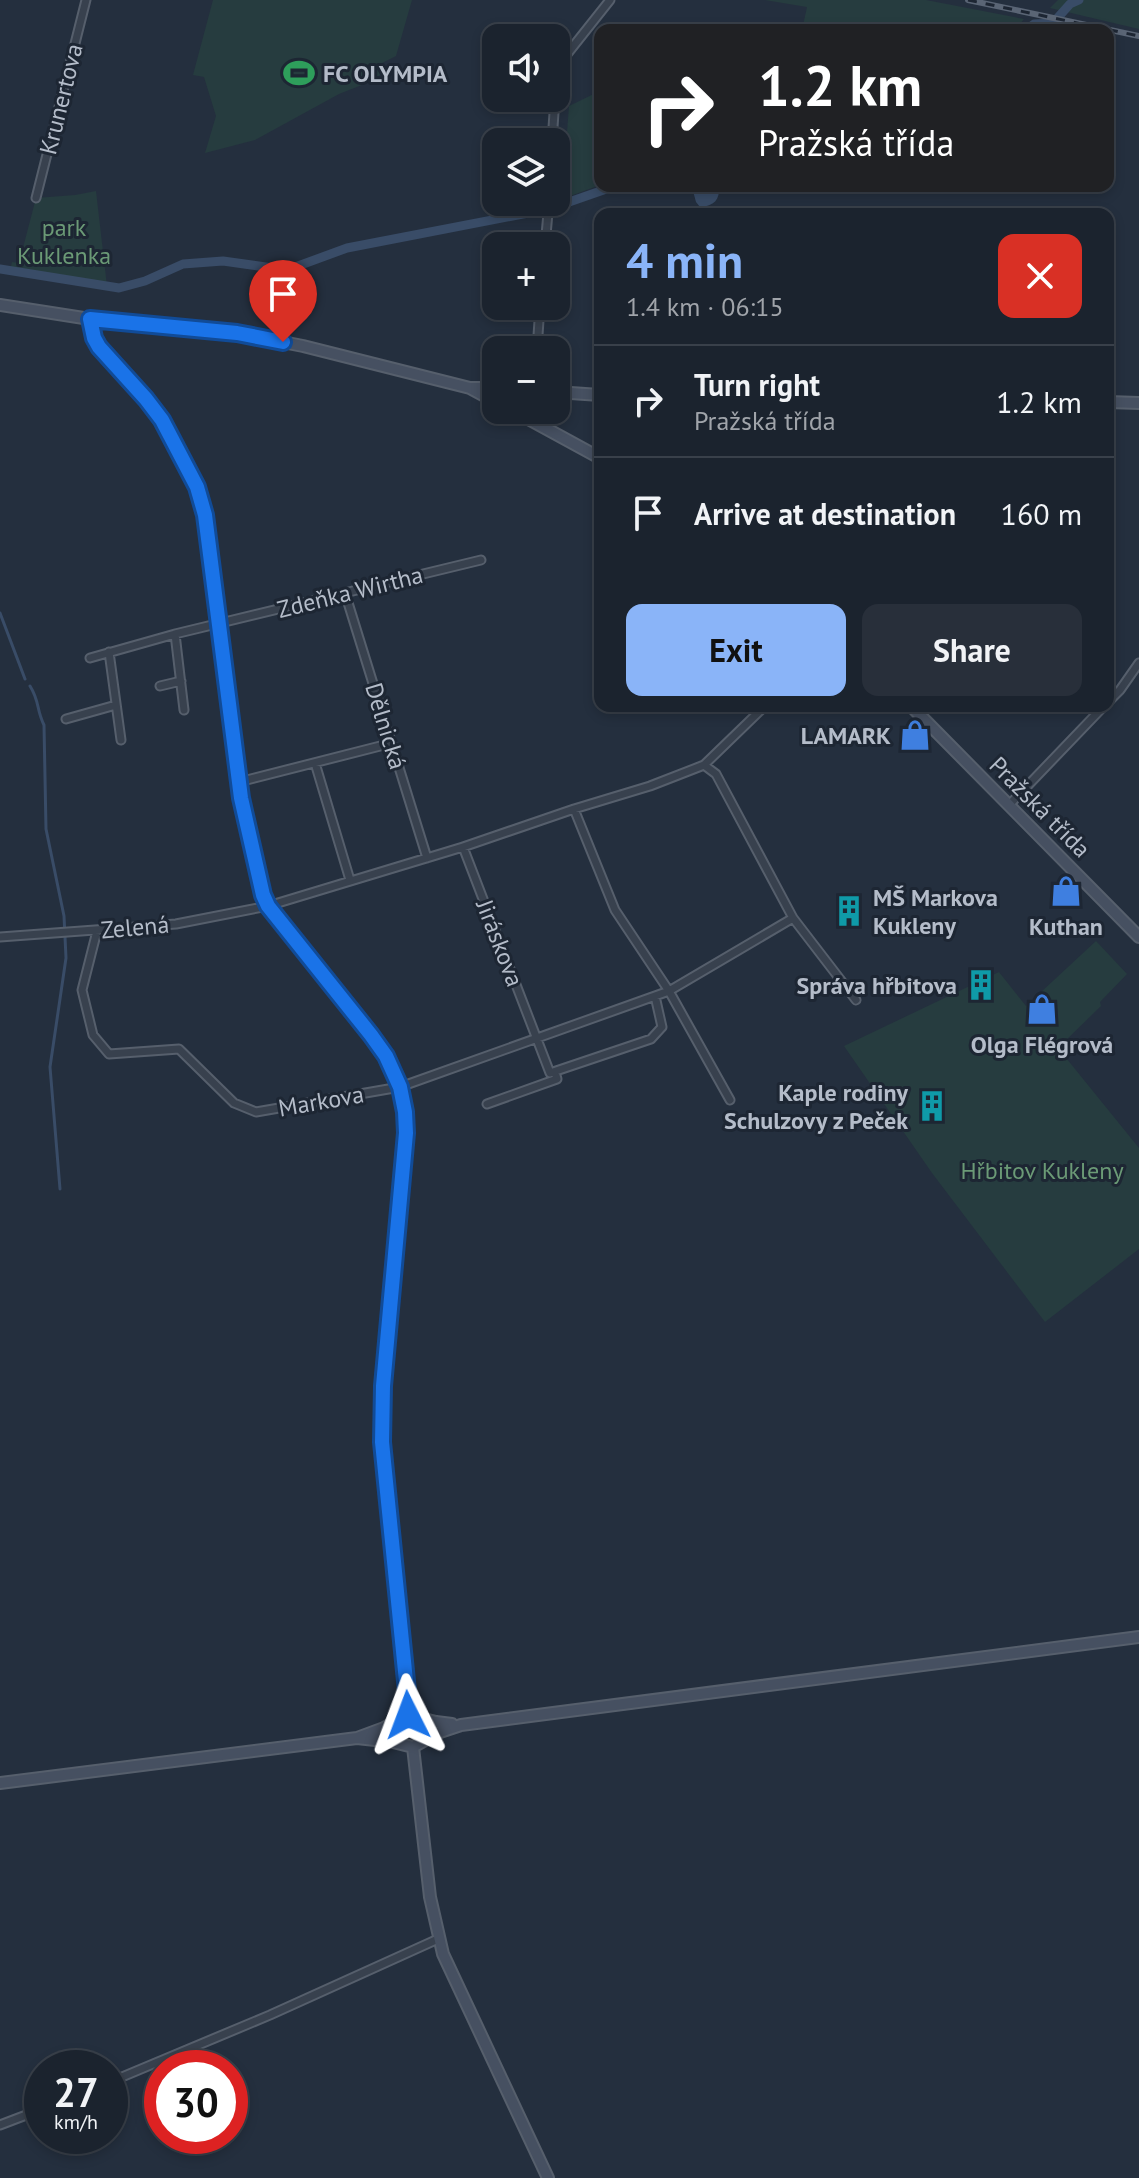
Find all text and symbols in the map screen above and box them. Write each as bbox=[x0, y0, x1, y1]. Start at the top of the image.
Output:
map controls bbox=[482, 24, 570, 424]
button: sound bbox=[482, 24, 570, 112]
street label: Krunertova bbox=[32, 40, 90, 158]
text: 1.2 km bbox=[758, 49, 922, 121]
sports icon: FC OLYMPIA bbox=[282, 56, 316, 90]
icon: right bbox=[626, 56, 730, 160]
place label: FC OLYMPIA bbox=[323, 58, 448, 89]
text: Pražská třída bbox=[758, 119, 954, 166]
button: layers bbox=[482, 128, 570, 216]
park label: park Kuklenka bbox=[17, 212, 111, 271]
text: 4 min bbox=[626, 229, 743, 291]
button: + bbox=[482, 232, 570, 320]
button: close bbox=[998, 234, 1082, 318]
pin bbox=[249, 260, 317, 342]
icon: arrive bbox=[261, 272, 305, 316]
text: 1.4 km · 06:15 bbox=[626, 290, 784, 323]
button: − bbox=[482, 336, 570, 424]
text: Turn right bbox=[694, 365, 820, 404]
icon: right bbox=[626, 379, 670, 423]
text: 1.2 km bbox=[996, 382, 1082, 421]
text: Pražská třída bbox=[694, 404, 836, 437]
icon: arrive bbox=[626, 491, 670, 535]
text: Arrive at destination bbox=[694, 494, 956, 533]
text: 160 m bbox=[1001, 494, 1082, 533]
street label: Zdeňka Wirtha bbox=[274, 559, 426, 625]
button: Exit bbox=[626, 604, 846, 696]
button: Share bbox=[862, 604, 1082, 696]
street label: Dělnická bbox=[358, 679, 414, 773]
shop icon: LAMARK bbox=[898, 718, 932, 752]
place label: LAMARK bbox=[801, 720, 891, 751]
street label: Pražská třída bbox=[983, 750, 1097, 864]
shop icon: Kuthan bbox=[1049, 874, 1083, 908]
place label: MŠ Markova Kukleny bbox=[873, 882, 998, 941]
street label: Jiráskova bbox=[469, 894, 531, 991]
building icon: MŠ Markova Kukleny bbox=[832, 894, 866, 928]
street label: Zelená bbox=[100, 909, 170, 945]
place label: Kuthan bbox=[1029, 911, 1103, 942]
building icon: Správa hřbitova bbox=[964, 968, 998, 1002]
place label: Správa hřbitova bbox=[797, 970, 957, 1001]
shop icon: Olga Flégrová bbox=[1025, 992, 1059, 1026]
place label: Olga Flégrová bbox=[971, 1029, 1113, 1060]
place label: Kaple rodiny Schulzovy z Peček bbox=[724, 1077, 909, 1136]
street label: Markova bbox=[276, 1078, 366, 1124]
building icon: Kaple rodiny Schulzovy z Peček bbox=[915, 1089, 949, 1123]
park label: Hřbitov Kukleny bbox=[960, 1155, 1124, 1186]
position arrow bbox=[366, 1673, 450, 1757]
speed limit sign: 30 bbox=[144, 2050, 248, 2154]
text: 27 bbox=[53, 2066, 99, 2118]
text: km/h bbox=[54, 2109, 98, 2135]

